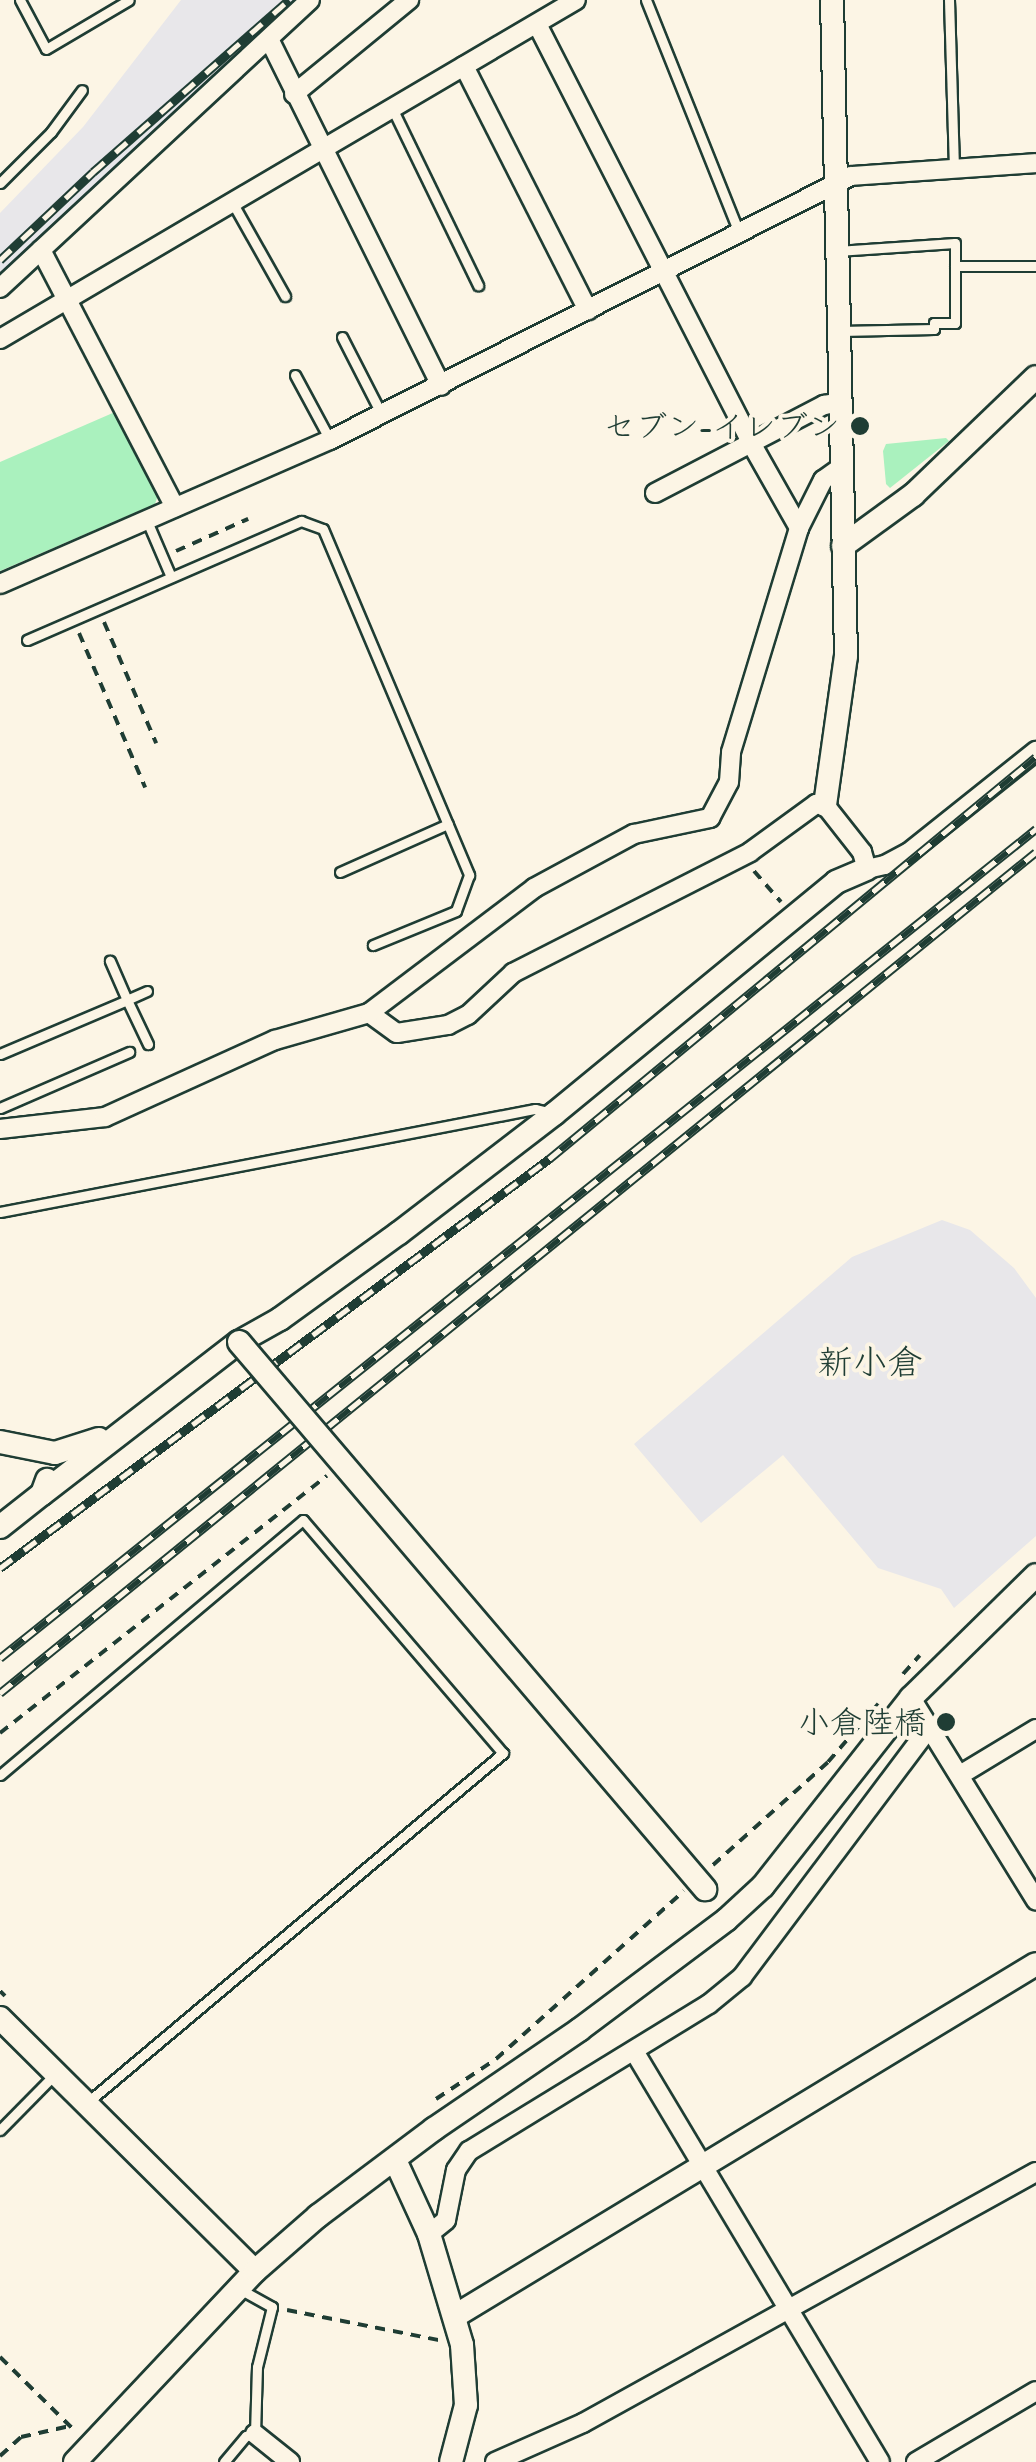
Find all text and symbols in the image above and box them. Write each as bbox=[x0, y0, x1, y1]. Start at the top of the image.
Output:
place label: セブン-イレブン bbox=[603, 407, 840, 445]
marker: セブン-イレブン bbox=[849, 415, 871, 437]
district label: 新小倉 bbox=[818, 1341, 922, 1383]
place label: 小倉陸橋 bbox=[798, 1703, 926, 1741]
marker: 小倉陸橋 bbox=[935, 1711, 957, 1733]

